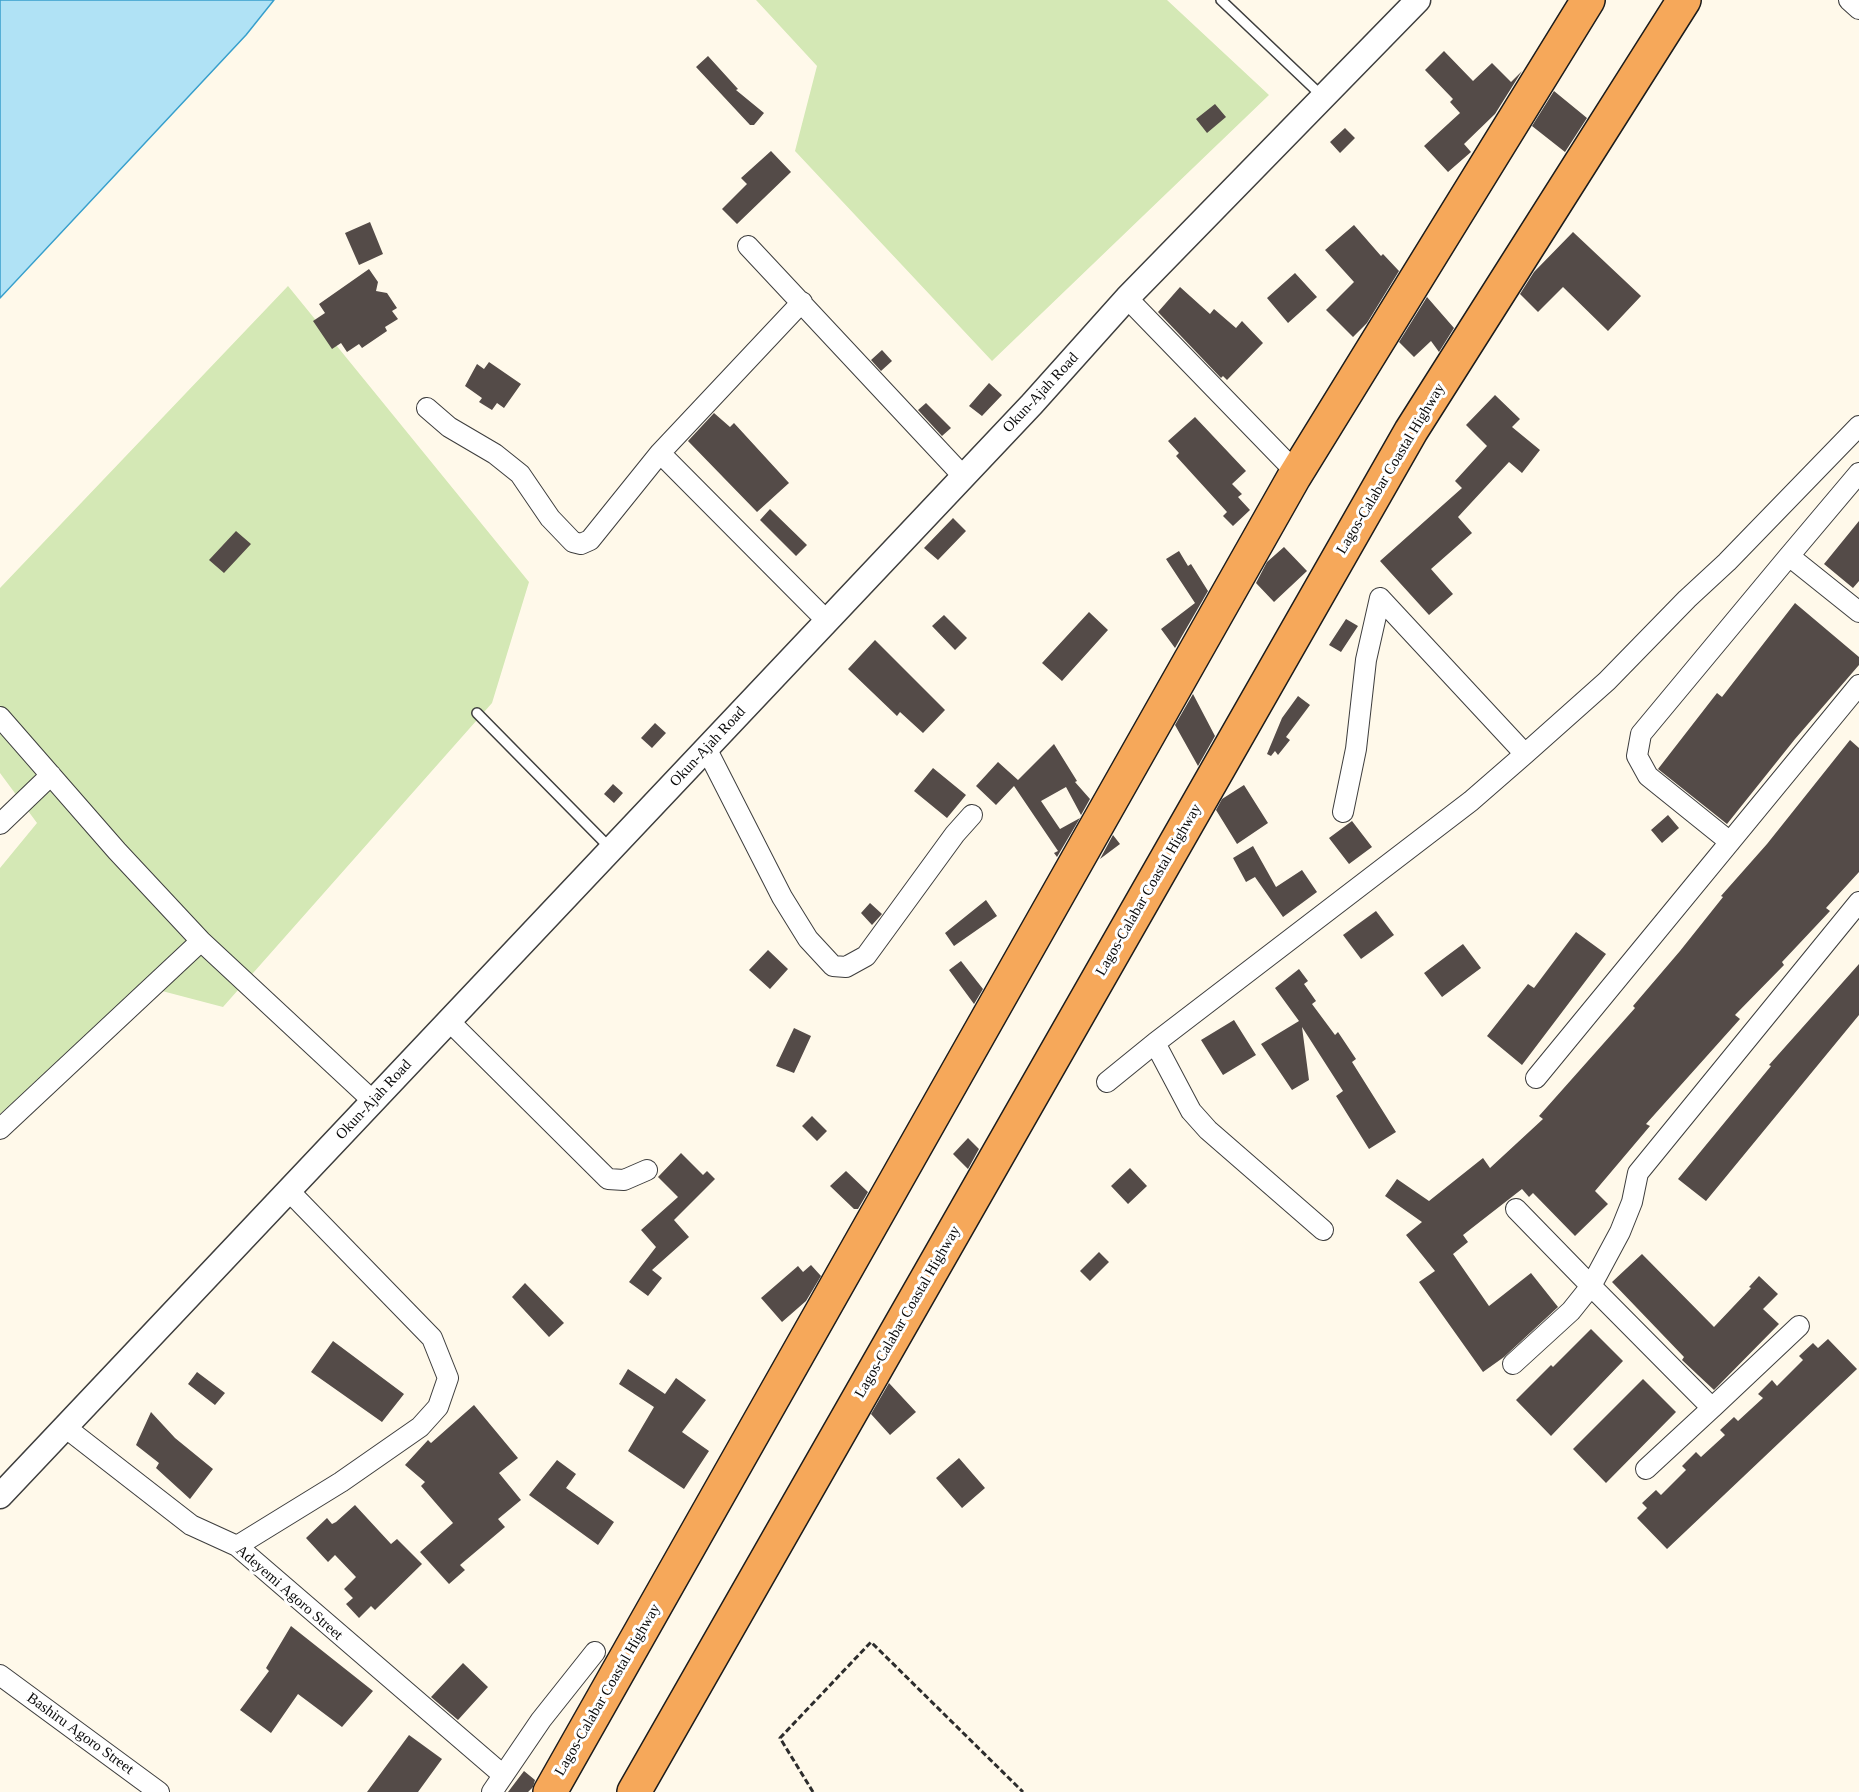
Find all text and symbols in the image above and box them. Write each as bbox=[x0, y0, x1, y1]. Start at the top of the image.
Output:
street label: Okun-Ajah Road bbox=[999, 349, 1083, 437]
street label: Lagos-Calabar Coastal Highway bbox=[1333, 380, 1449, 558]
street label: Okun-Ajah Road bbox=[666, 703, 750, 791]
street label: Lagos-Calabar Coastal Highway bbox=[1092, 801, 1206, 979]
street label: Okun-Ajah Road bbox=[332, 1056, 416, 1144]
street label: Lagos-Calabar Coastal Highway bbox=[851, 1223, 965, 1401]
street label: Adeyemi Agoro Street bbox=[232, 1542, 346, 1644]
street label: Lagos-Calabar Coastal Highway bbox=[551, 1601, 665, 1779]
street label: Bashiru Agoro Street bbox=[23, 1689, 137, 1779]

